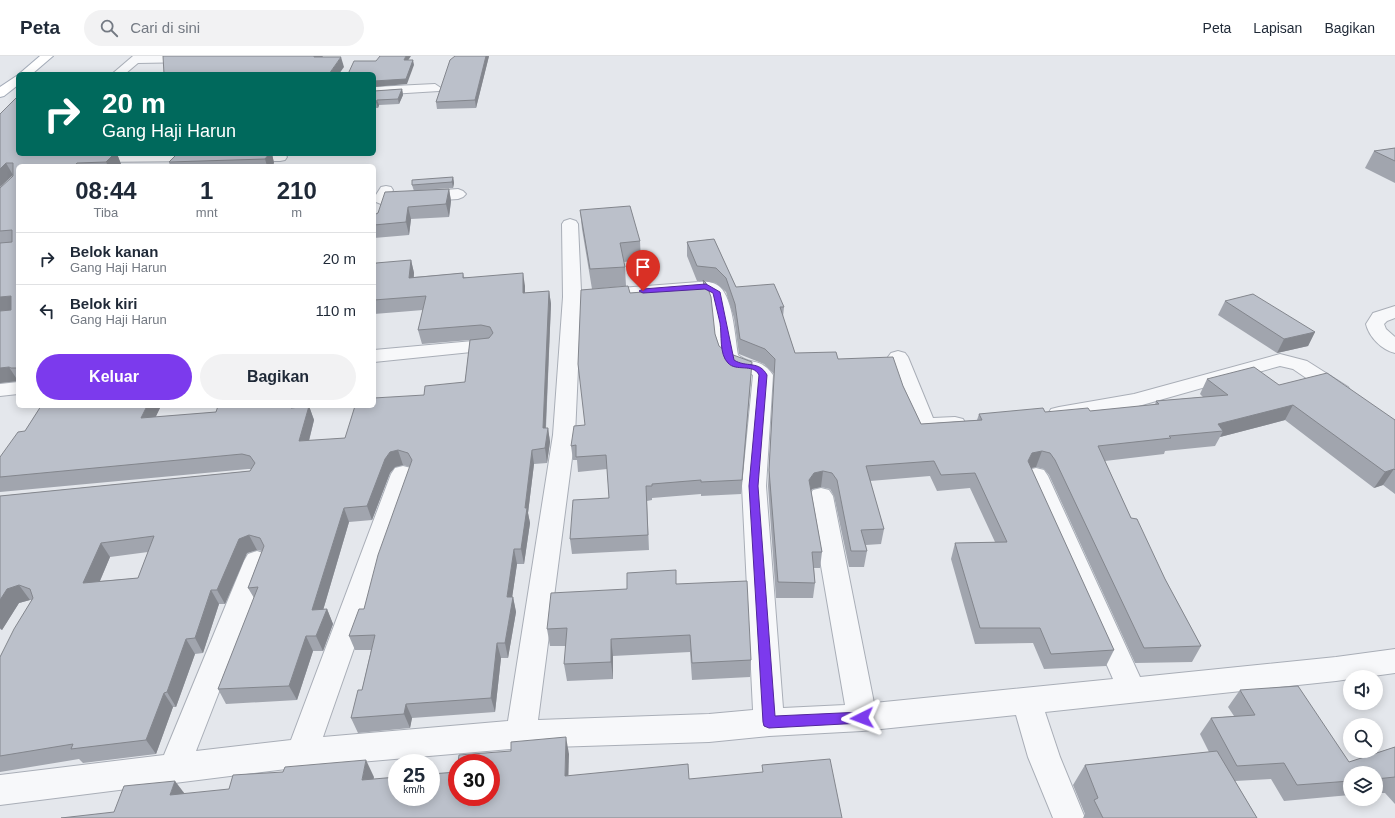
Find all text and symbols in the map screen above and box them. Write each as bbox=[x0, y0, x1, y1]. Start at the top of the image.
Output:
search box bbox=[84, 10, 364, 46]
text: Peta bbox=[20, 17, 60, 38]
icon: search bbox=[98, 17, 120, 39]
text: Cari di sini bbox=[130, 19, 200, 36]
text: Peta bbox=[1203, 20, 1231, 36]
text: Lapisan bbox=[1253, 20, 1302, 36]
text: Bagikan bbox=[1324, 20, 1375, 36]
icon: right bbox=[36, 88, 88, 140]
text: 20 m bbox=[102, 88, 166, 119]
text: Gang Haji Harun bbox=[102, 121, 236, 141]
text: 08:44 bbox=[75, 177, 137, 204]
text: 1 bbox=[200, 177, 213, 204]
text: 210 bbox=[277, 177, 317, 204]
text: Tiba bbox=[94, 205, 118, 220]
text: mnt bbox=[196, 205, 218, 220]
text: m bbox=[291, 205, 302, 220]
text: Belok kanan bbox=[70, 243, 158, 260]
icon: right bbox=[36, 248, 58, 270]
text: 20 m bbox=[323, 250, 356, 267]
pin bbox=[626, 250, 660, 291]
icon: arrive bbox=[632, 256, 654, 278]
text: Gang Haji Harun bbox=[70, 260, 167, 275]
text: Belok kiri bbox=[70, 295, 138, 312]
icon: left bbox=[36, 300, 58, 322]
text: 110 m bbox=[315, 302, 356, 319]
text: Gang Haji Harun bbox=[70, 312, 167, 327]
button: Keluar bbox=[36, 354, 192, 400]
button: Bagikan bbox=[200, 354, 356, 400]
map controls bbox=[1343, 670, 1383, 806]
button: sound bbox=[1343, 670, 1383, 710]
position arrow bbox=[841, 697, 883, 739]
button: search bbox=[1343, 718, 1383, 758]
speed limit sign: 30 bbox=[448, 754, 500, 806]
text: 25 bbox=[403, 764, 425, 786]
button: layers bbox=[1343, 766, 1383, 806]
text: km/h bbox=[403, 784, 425, 795]

